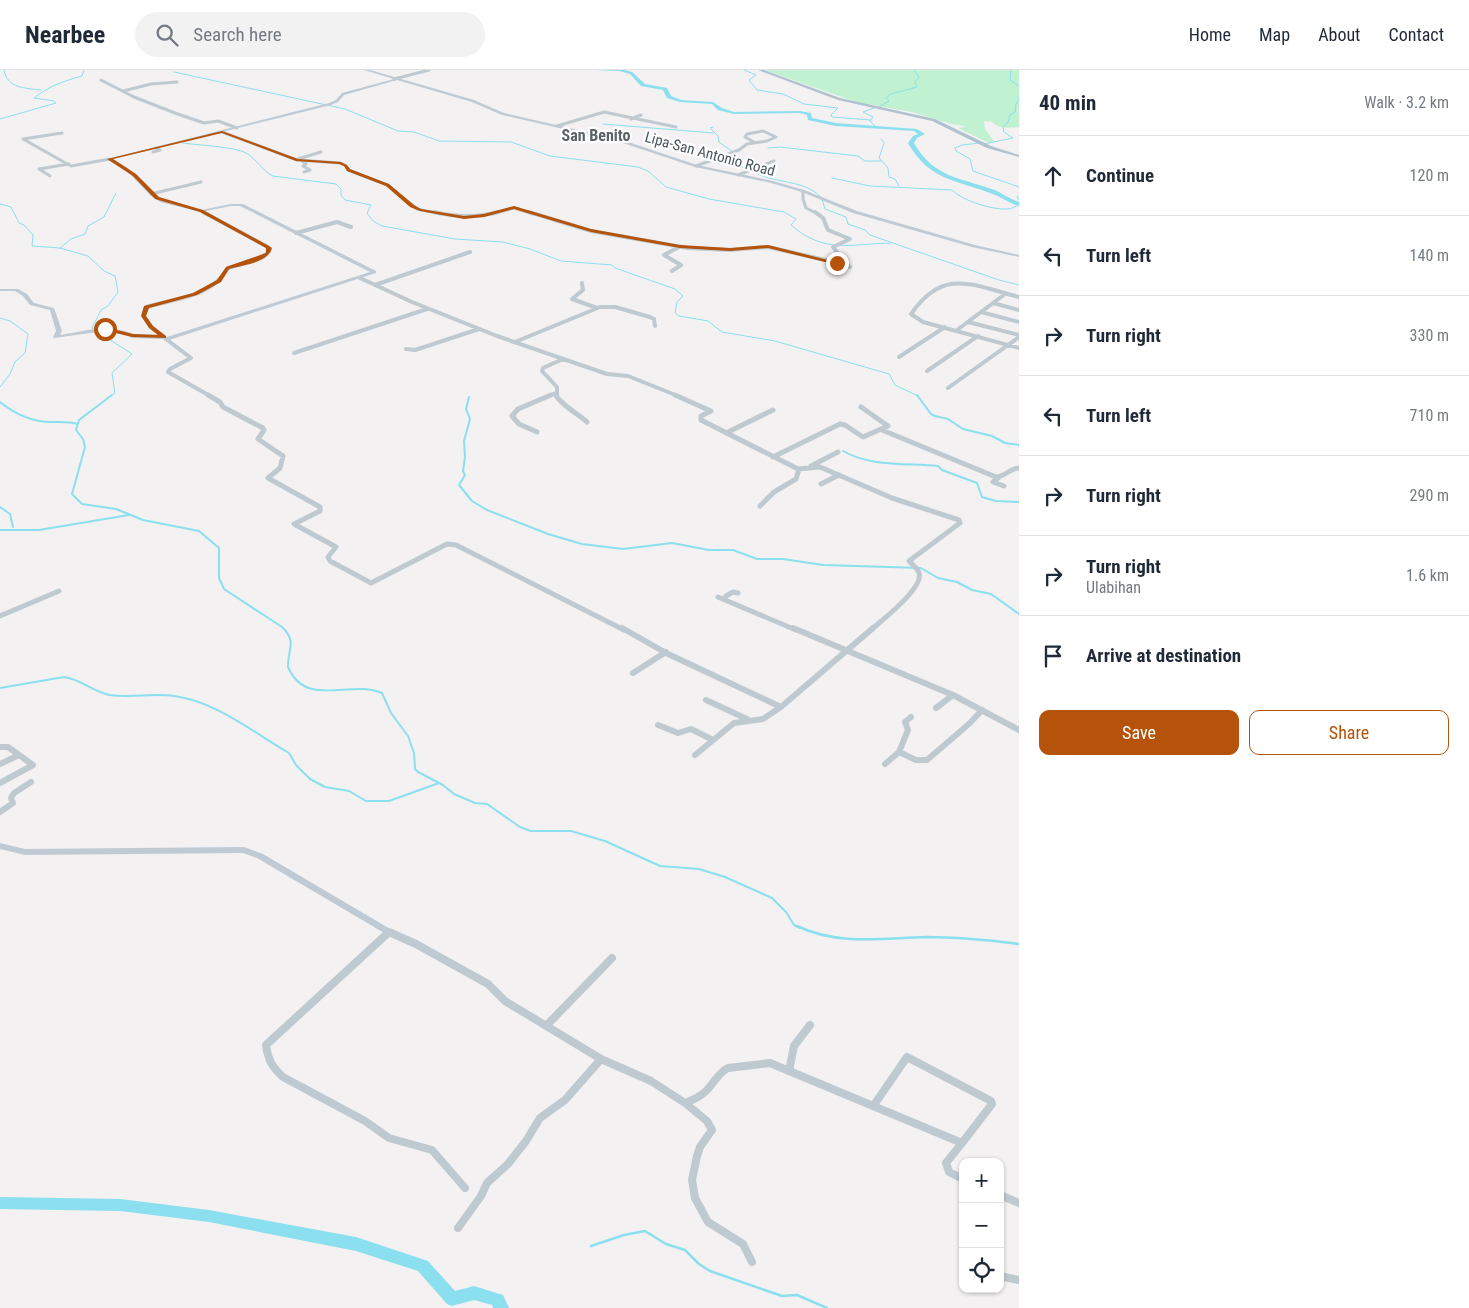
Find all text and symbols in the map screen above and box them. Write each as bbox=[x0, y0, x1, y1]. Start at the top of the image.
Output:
search box bbox=[135, 12, 485, 57]
text: Nearbee bbox=[25, 21, 105, 49]
icon: search bbox=[153, 21, 181, 49]
text: Search here bbox=[193, 23, 282, 46]
text: Home bbox=[1189, 24, 1231, 45]
text: Map bbox=[1259, 24, 1290, 45]
text: About bbox=[1318, 24, 1360, 45]
text: Contact bbox=[1388, 24, 1444, 45]
text: 40 min bbox=[1039, 91, 1096, 115]
text: Walk · 3.2 km bbox=[1364, 93, 1449, 112]
district label: San Benito bbox=[562, 126, 630, 145]
street label: Lipa-San Antonio Road bbox=[643, 128, 777, 180]
icon: ahead bbox=[1039, 162, 1067, 190]
text: Continue bbox=[1086, 164, 1154, 187]
text: 120 m bbox=[1410, 166, 1449, 185]
icon: left bbox=[1039, 242, 1067, 270]
text: Turn left bbox=[1086, 244, 1151, 267]
text: 140 m bbox=[1410, 246, 1449, 265]
route end bbox=[826, 252, 849, 275]
route start bbox=[94, 318, 117, 341]
icon: right bbox=[1039, 322, 1067, 350]
text: Turn right bbox=[1086, 324, 1161, 347]
text: 330 m bbox=[1410, 326, 1449, 345]
icon: left bbox=[1039, 402, 1067, 430]
text: Turn left bbox=[1086, 404, 1151, 427]
text: 710 m bbox=[1410, 406, 1449, 425]
icon: right bbox=[1039, 482, 1067, 510]
text: Turn right bbox=[1086, 484, 1161, 507]
text: 290 m bbox=[1410, 486, 1449, 505]
text: Turn right bbox=[1086, 555, 1161, 578]
icon: right bbox=[1039, 562, 1067, 590]
text: 1.6 km bbox=[1406, 566, 1449, 585]
text: Ulabihan bbox=[1086, 578, 1141, 597]
icon: arrive bbox=[1039, 642, 1067, 670]
text: Arrive at destination bbox=[1086, 644, 1241, 667]
button: Save bbox=[1039, 710, 1239, 755]
button: Share bbox=[1249, 710, 1449, 755]
map controls bbox=[959, 1158, 1004, 1293]
button: + bbox=[959, 1158, 1004, 1203]
button: − bbox=[959, 1203, 1004, 1248]
button: locate bbox=[959, 1248, 1004, 1293]

